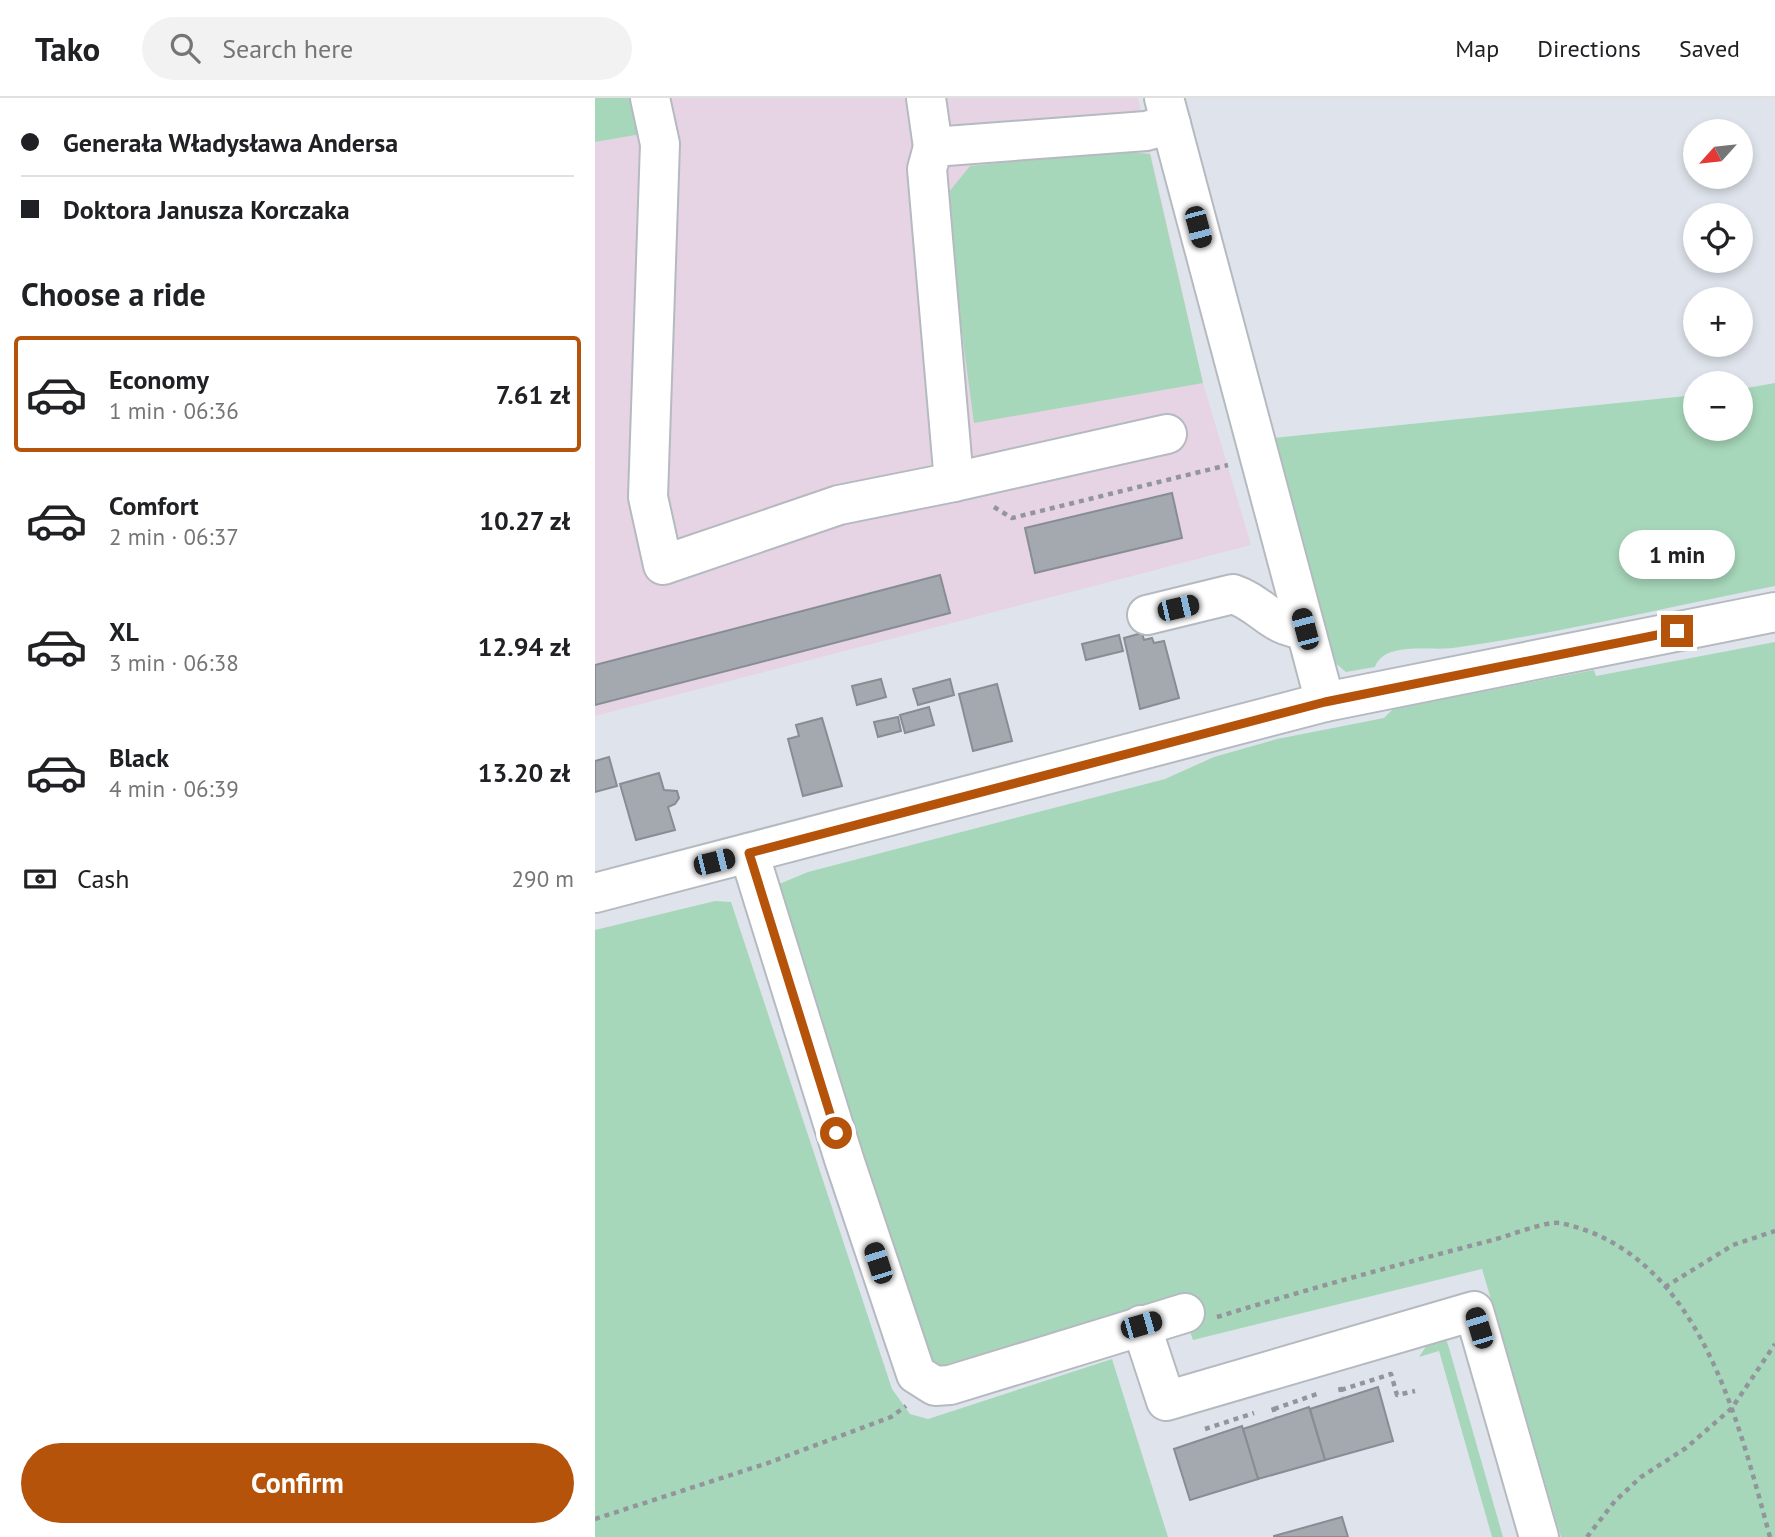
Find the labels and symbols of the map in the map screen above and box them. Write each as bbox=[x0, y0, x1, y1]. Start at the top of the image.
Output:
north arrow bbox=[1683, 119, 1753, 189]
car bbox=[1183, 204, 1214, 250]
callout: 1 min bbox=[1619, 530, 1735, 578]
car bbox=[1156, 593, 1201, 623]
car bbox=[1290, 606, 1321, 652]
route end bbox=[1661, 615, 1693, 647]
car bbox=[692, 847, 737, 877]
route start bbox=[820, 1117, 852, 1149]
car bbox=[862, 1240, 895, 1286]
car bbox=[1463, 1305, 1496, 1351]
car bbox=[1118, 1309, 1165, 1341]

